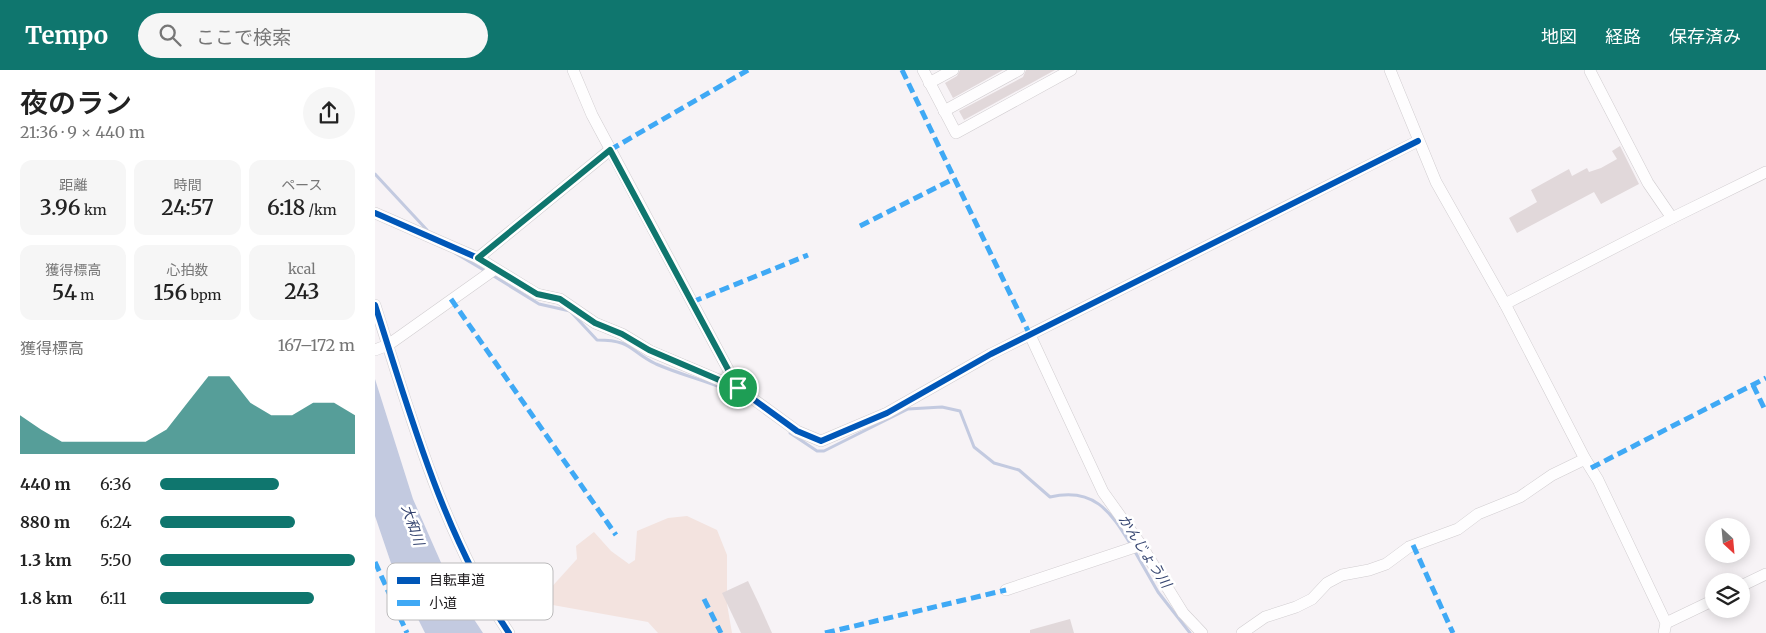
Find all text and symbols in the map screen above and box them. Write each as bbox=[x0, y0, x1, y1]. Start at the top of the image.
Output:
search box bbox=[138, 13, 488, 58]
text: Tempo bbox=[25, 20, 108, 51]
icon: search bbox=[156, 21, 184, 49]
text: ここで検索 bbox=[196, 25, 291, 49]
text: 地図 bbox=[1541, 25, 1577, 48]
text: 経路 bbox=[1605, 25, 1641, 48]
text: 保存済み bbox=[1669, 25, 1741, 48]
text: 夜のラン bbox=[20, 85, 132, 121]
button: share bbox=[303, 87, 355, 139]
text: 21:36 · 9 × 440 m bbox=[20, 122, 145, 142]
text: 距離 bbox=[59, 176, 87, 194]
text: 時間 bbox=[173, 176, 201, 194]
text: ペース bbox=[281, 176, 322, 194]
text: 3.96 bbox=[40, 194, 81, 221]
text: 24:57 bbox=[161, 194, 214, 221]
text: 6:18 bbox=[267, 194, 305, 221]
text: km bbox=[81, 201, 107, 219]
text: /km bbox=[305, 201, 337, 219]
text: kcal bbox=[288, 260, 316, 278]
text: 獲得標高 bbox=[45, 261, 101, 279]
text: 心拍数 bbox=[166, 261, 208, 279]
text: 243 bbox=[284, 278, 320, 305]
text: 54 bbox=[52, 279, 77, 306]
text: 156 bbox=[154, 279, 187, 306]
text: m bbox=[77, 286, 94, 304]
text: bpm bbox=[187, 286, 221, 304]
text: 167–172 m bbox=[278, 335, 355, 355]
text: 獲得標高 bbox=[20, 338, 84, 358]
pin bbox=[717, 367, 759, 409]
icon: arrive bbox=[724, 374, 752, 402]
text: 440 m bbox=[20, 474, 71, 494]
text: 6:36 bbox=[100, 474, 131, 494]
water label: 大和川 bbox=[398, 502, 429, 550]
water label: かんじょう川 bbox=[1115, 511, 1177, 593]
text: 880 m bbox=[20, 512, 70, 532]
text: 6:24 bbox=[100, 512, 132, 532]
north arrow bbox=[1705, 518, 1750, 562]
map controls bbox=[1705, 518, 1750, 618]
text: 1.3 km bbox=[20, 550, 72, 570]
text: 5:50 bbox=[100, 550, 131, 570]
legend bbox=[387, 563, 553, 620]
text: 自転車道 bbox=[429, 571, 485, 589]
button: layers bbox=[1705, 573, 1750, 618]
text: 1.8 km bbox=[20, 588, 72, 608]
text: 6:11 bbox=[100, 588, 126, 608]
text: 小道 bbox=[429, 594, 457, 612]

